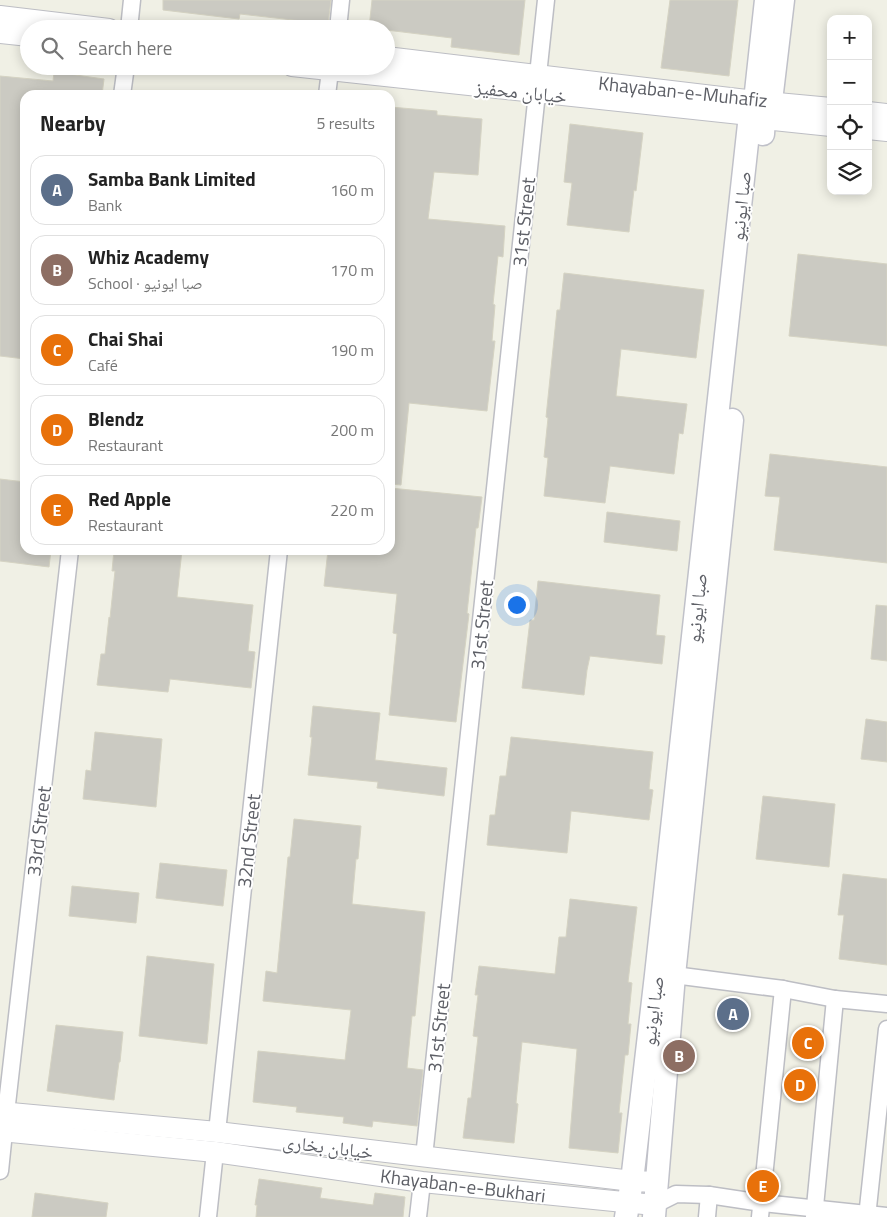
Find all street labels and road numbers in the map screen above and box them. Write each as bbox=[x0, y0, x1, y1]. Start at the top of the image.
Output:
street label: Khayaban-e-Muhafiz bbox=[597, 68, 769, 114]
street label: خیابان محفیز bbox=[473, 72, 568, 110]
street label: صبا ایونیو bbox=[722, 169, 758, 243]
street label: 31st Street bbox=[504, 175, 542, 268]
street label: صبا ایونیو bbox=[678, 571, 714, 645]
street label: 31st Street bbox=[462, 578, 500, 671]
street label: 33rd Street bbox=[18, 784, 58, 878]
street label: 32nd Street bbox=[229, 792, 267, 890]
street label: صبا ایونیو bbox=[633, 974, 671, 1048]
street label: 31st Street bbox=[419, 981, 457, 1074]
street label: خیابان بخاری bbox=[281, 1126, 375, 1166]
street label: Khayaban-e-Bukhari bbox=[379, 1160, 547, 1210]

